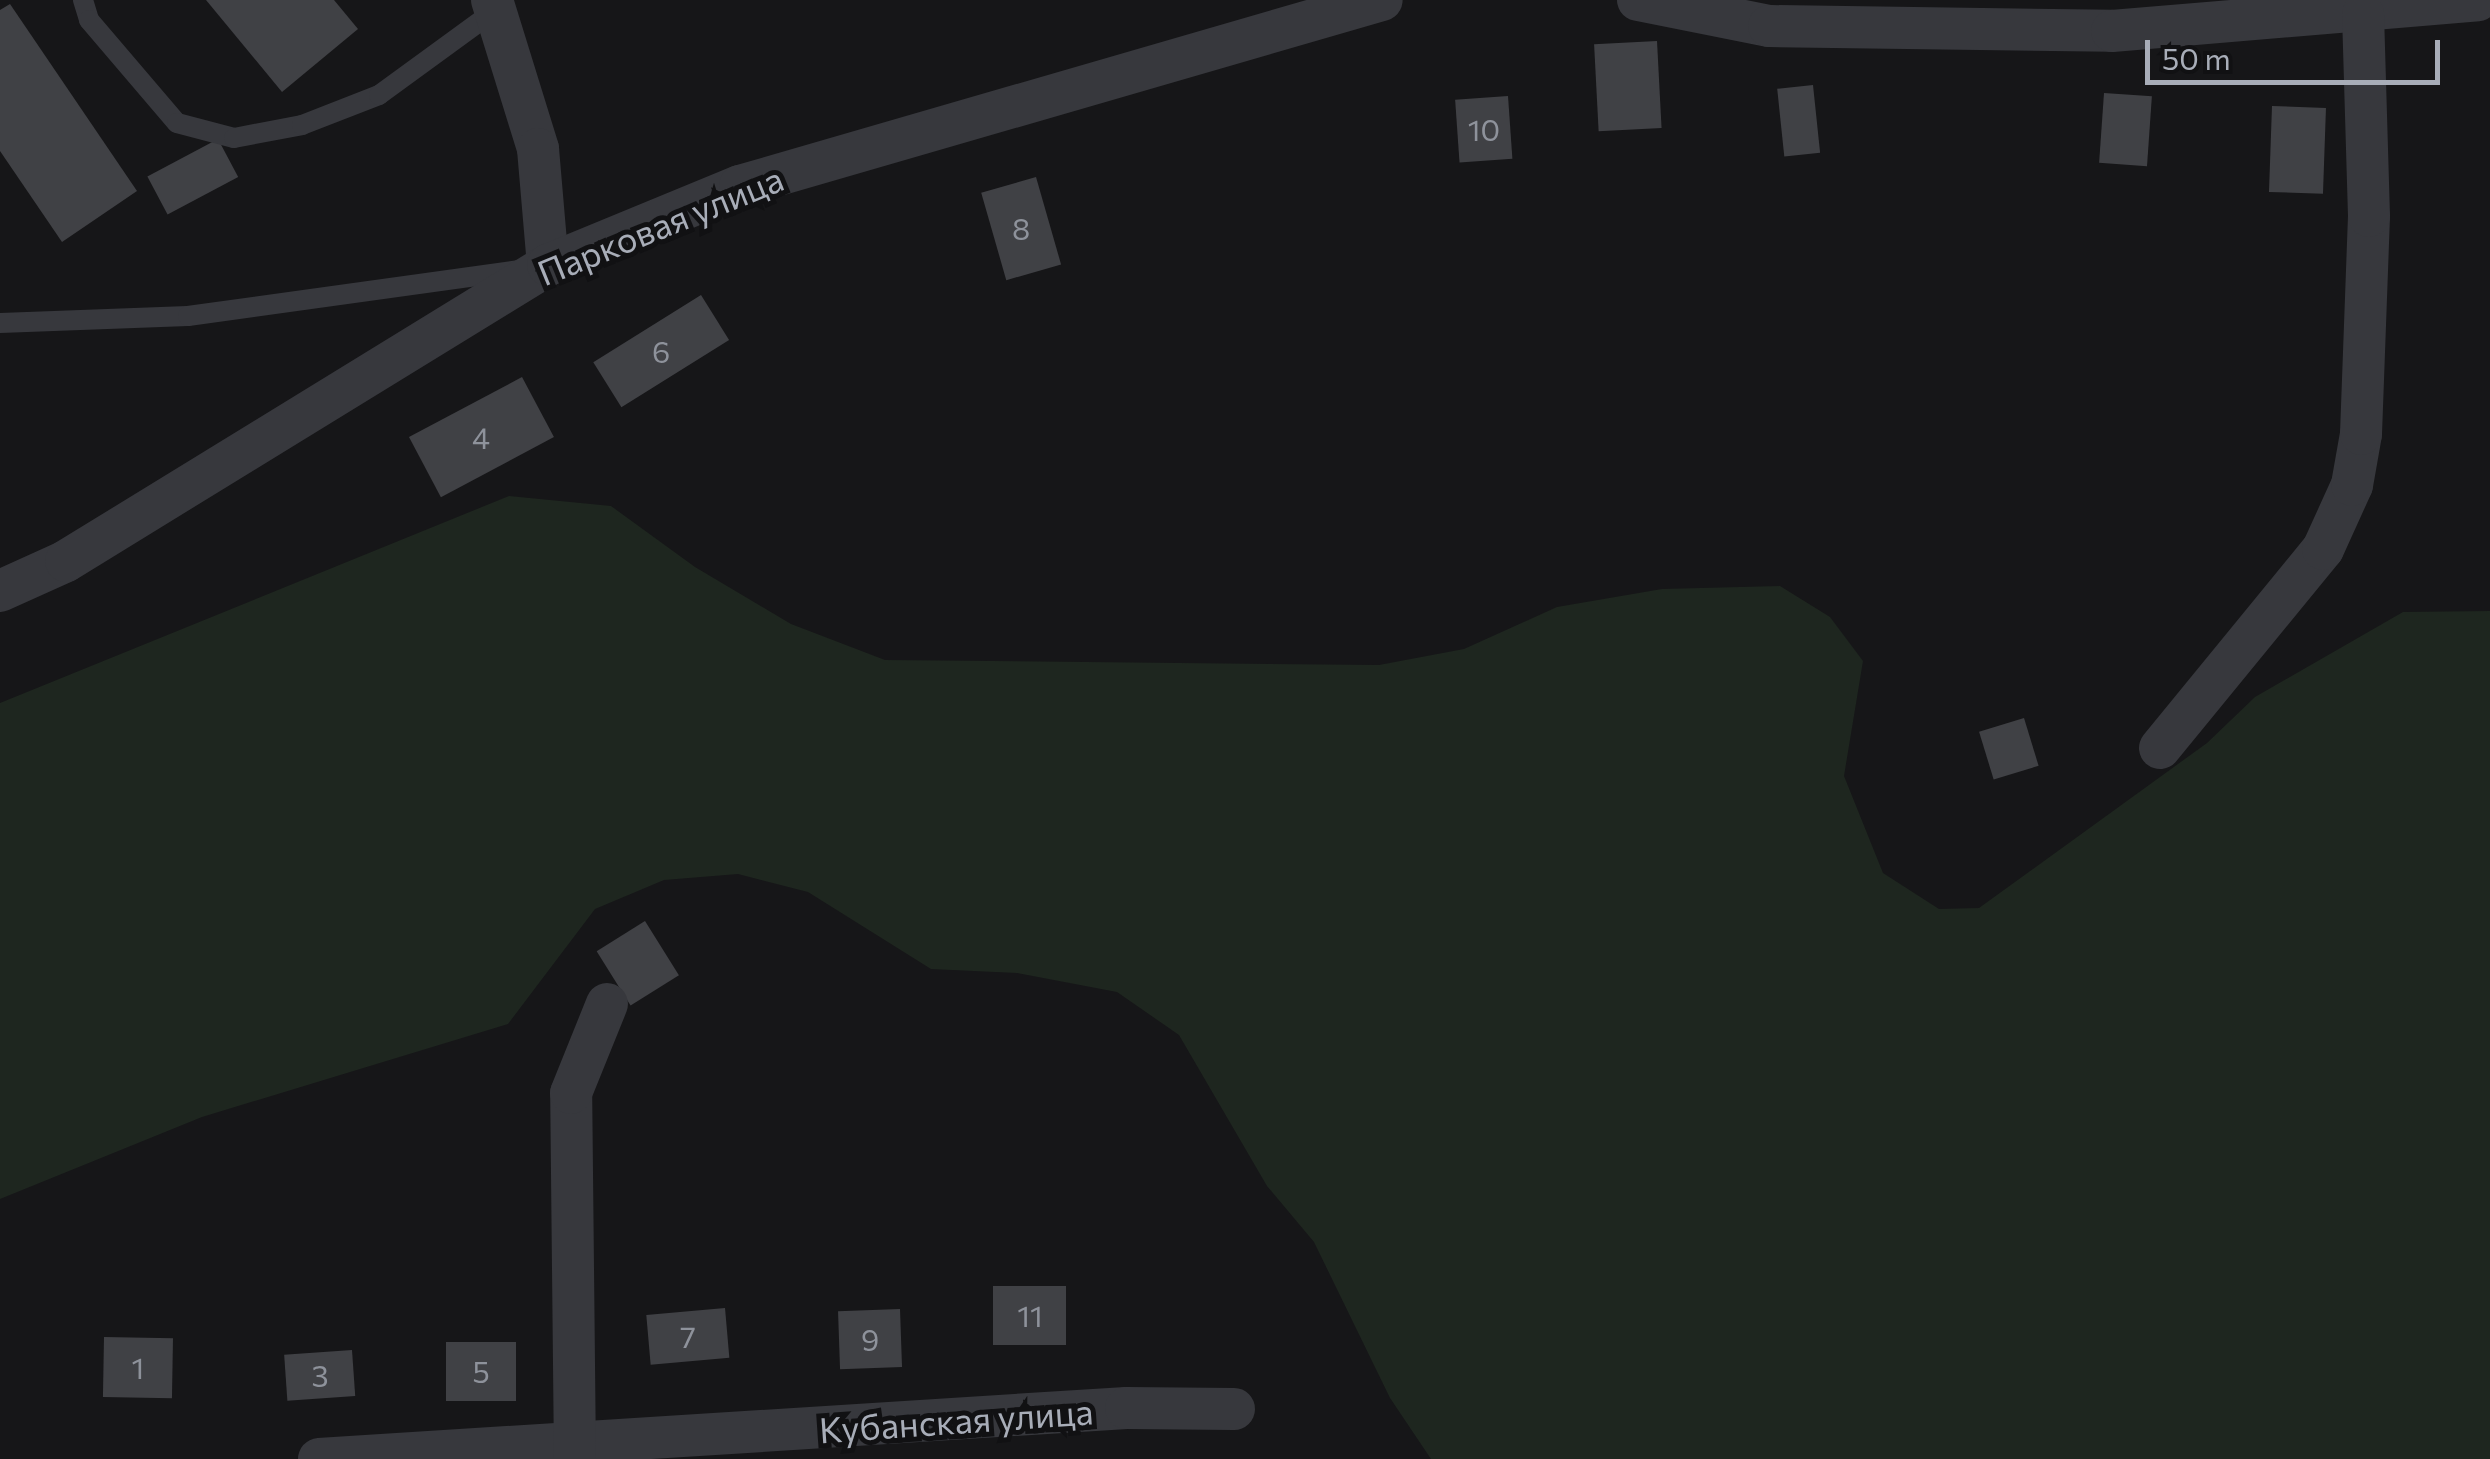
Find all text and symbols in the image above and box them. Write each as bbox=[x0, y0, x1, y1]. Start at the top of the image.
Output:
scale bar bbox=[2150, 20, 2445, 82]
text: 50 m bbox=[2162, 39, 2231, 76]
house number: 10 bbox=[1468, 111, 1500, 147]
street label: Парковая улица bbox=[531, 157, 789, 293]
house number: 8 bbox=[1012, 210, 1030, 246]
house number: 6 bbox=[652, 333, 670, 369]
house number: 4 bbox=[472, 419, 490, 455]
house number: 11 bbox=[1017, 1297, 1043, 1333]
house number: 7 bbox=[680, 1318, 696, 1354]
house number: 9 bbox=[861, 1321, 879, 1357]
house number: 1 bbox=[132, 1349, 144, 1385]
house number: 5 bbox=[472, 1353, 490, 1389]
house number: 3 bbox=[311, 1357, 329, 1393]
street label: Кубанская улица bbox=[818, 1389, 1094, 1451]

